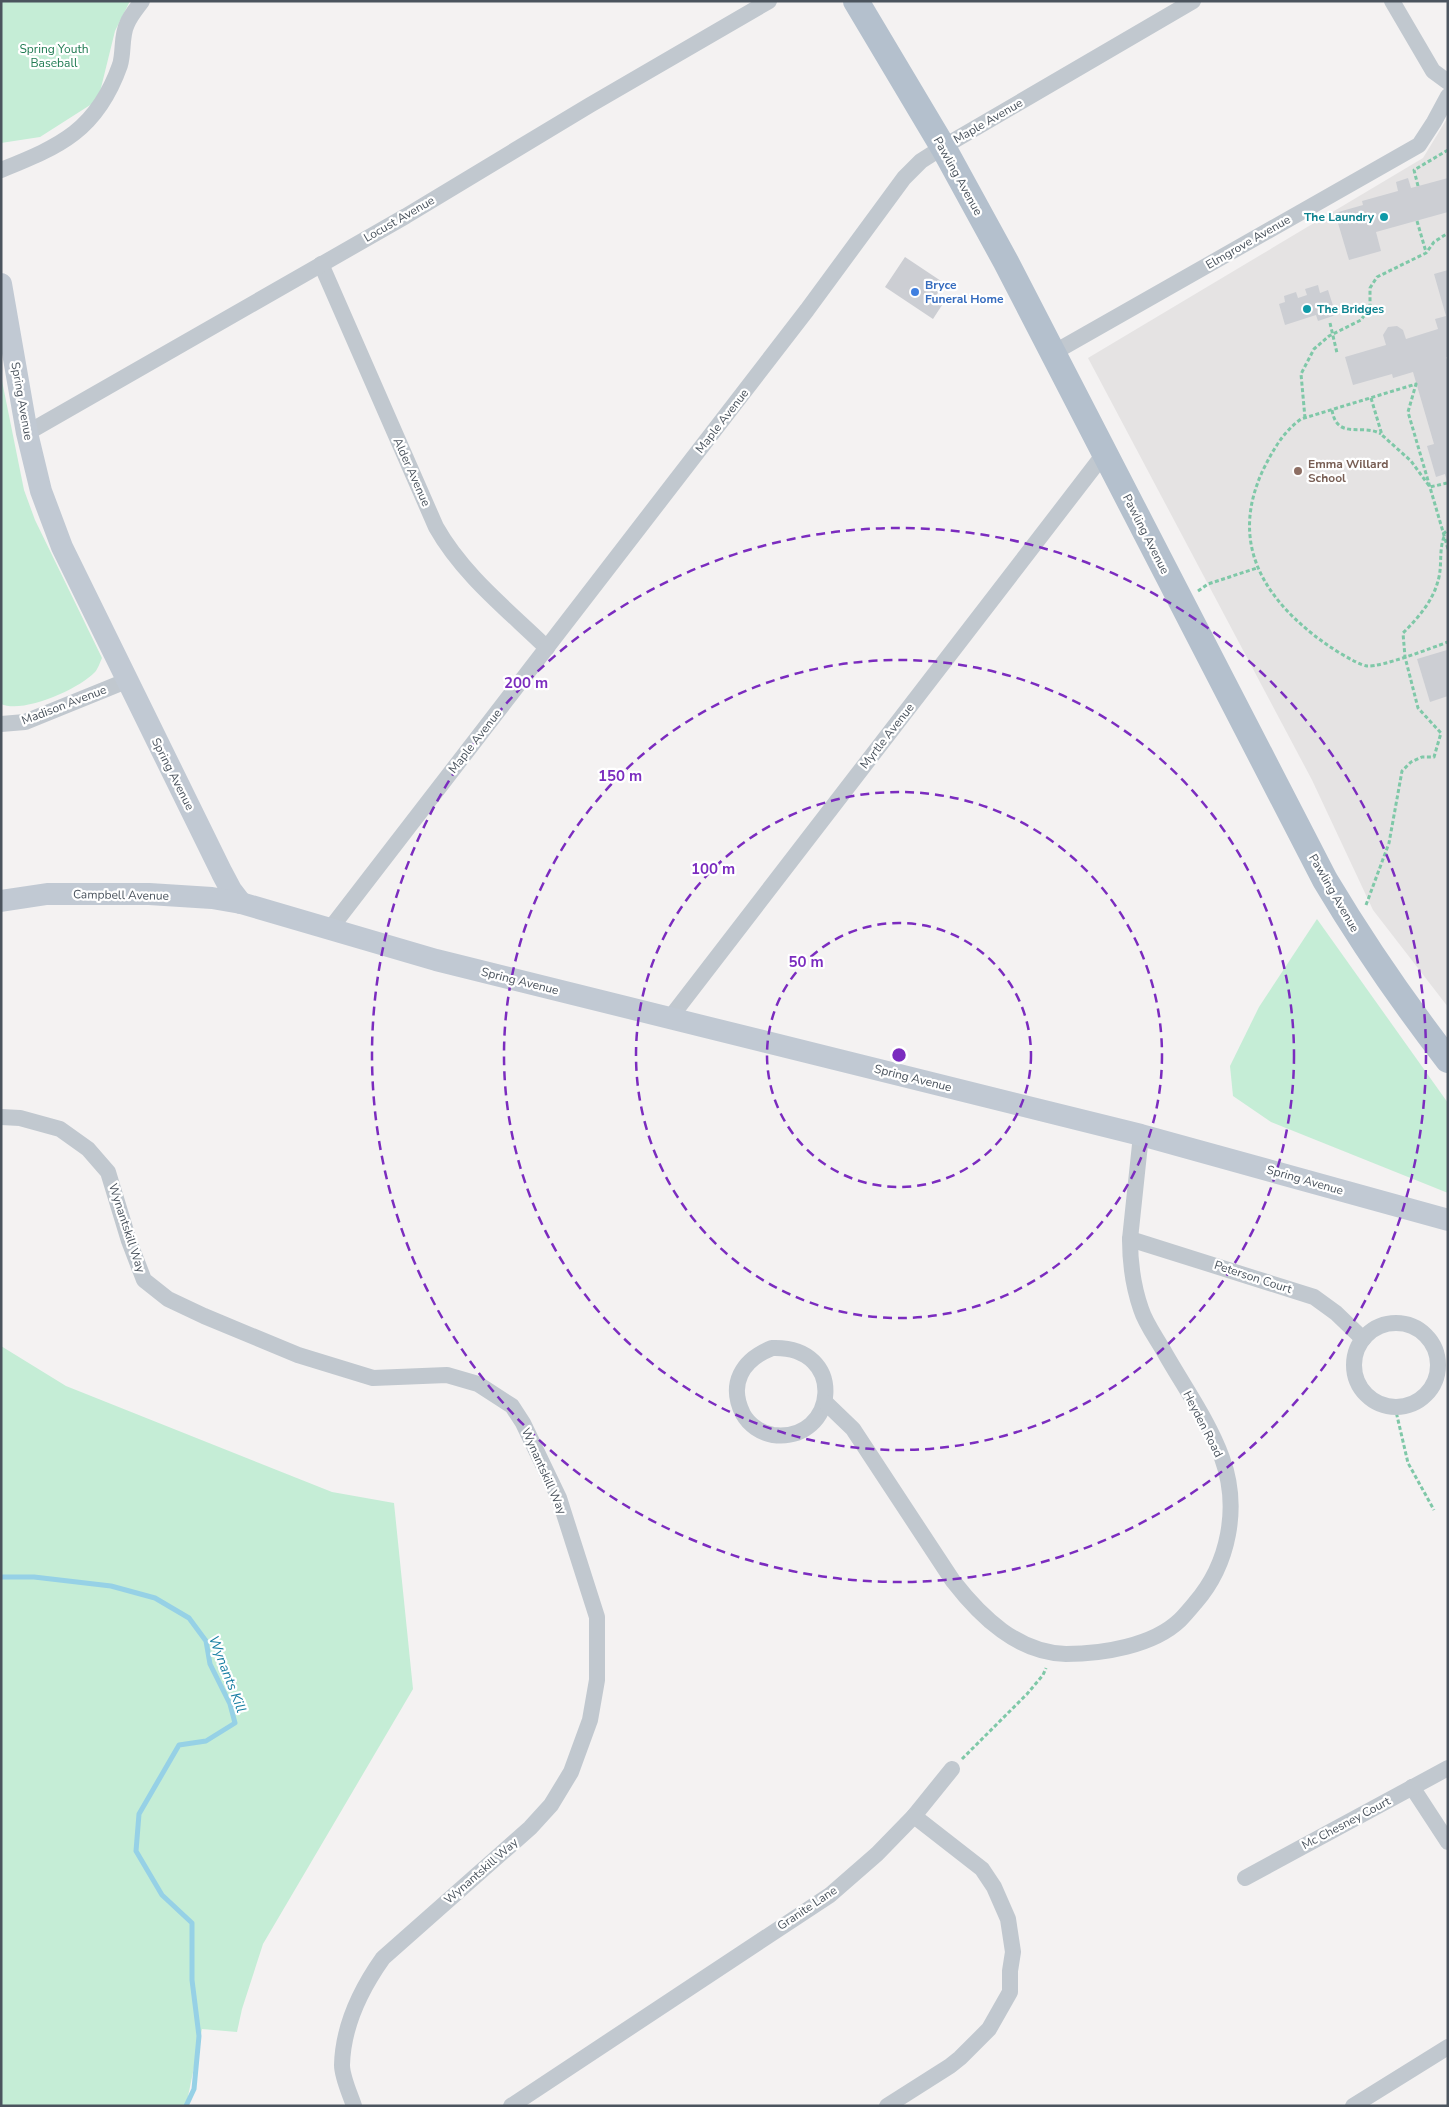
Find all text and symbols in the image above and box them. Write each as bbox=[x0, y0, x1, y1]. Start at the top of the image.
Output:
park label: Spring Youth Baseball bbox=[19, 41, 89, 71]
street label: Maple Avenue bbox=[950, 95, 1026, 147]
street label: Pawling Avenue bbox=[930, 134, 986, 218]
street label: Locust Avenue bbox=[361, 192, 437, 246]
place label: The Laundry bbox=[1304, 209, 1375, 225]
street label: Elmgrove Avenue bbox=[1203, 211, 1293, 273]
marker: The Laundry bbox=[1378, 211, 1390, 223]
place label: Bryce Funeral Home bbox=[925, 277, 1004, 307]
marker: Bryce Funeral Home bbox=[909, 286, 921, 298]
place label: The Bridges bbox=[1317, 301, 1384, 317]
marker: The Bridges bbox=[1301, 303, 1313, 315]
street label: Spring Avenue bbox=[7, 361, 37, 441]
street label: Maple Avenue bbox=[692, 386, 752, 456]
street label: Alder Avenue bbox=[390, 435, 434, 509]
place label: Emma Willard School bbox=[1308, 456, 1388, 486]
marker: Emma Willard School bbox=[1292, 465, 1304, 477]
street label: Pawling Avenue bbox=[1119, 491, 1173, 577]
text: 200 m bbox=[504, 673, 548, 693]
street label: Madison Avenue bbox=[19, 681, 109, 729]
street label: Myrtle Avenue bbox=[856, 700, 918, 772]
street label: Maple Avenue bbox=[445, 706, 505, 776]
street label: Spring Avenue bbox=[148, 735, 198, 813]
text: 150 m bbox=[598, 766, 642, 786]
street label: Pawling Avenue bbox=[1305, 851, 1363, 935]
text: 100 m bbox=[691, 859, 735, 879]
street label: Campbell Avenue bbox=[73, 886, 169, 904]
text: 50 m bbox=[788, 952, 824, 972]
street label: Spring Avenue bbox=[480, 964, 560, 998]
centre of rings bbox=[890, 1046, 908, 1064]
street label: Spring Avenue bbox=[873, 1061, 953, 1095]
street label: Spring Avenue bbox=[1265, 1161, 1345, 1199]
street label: Wynantskill Way bbox=[105, 1181, 149, 1275]
street label: Peterson Court bbox=[1212, 1257, 1295, 1297]
street label: Heyden Road bbox=[1179, 1388, 1227, 1460]
street label: Wynantskill Way bbox=[518, 1425, 571, 1517]
water label: Wynants Kill bbox=[204, 1633, 251, 1715]
street label: Mc Chesney Court bbox=[1299, 1793, 1394, 1853]
street label: Wynantskill Way bbox=[441, 1834, 522, 1908]
street label: Granite Lane bbox=[774, 1882, 840, 1934]

